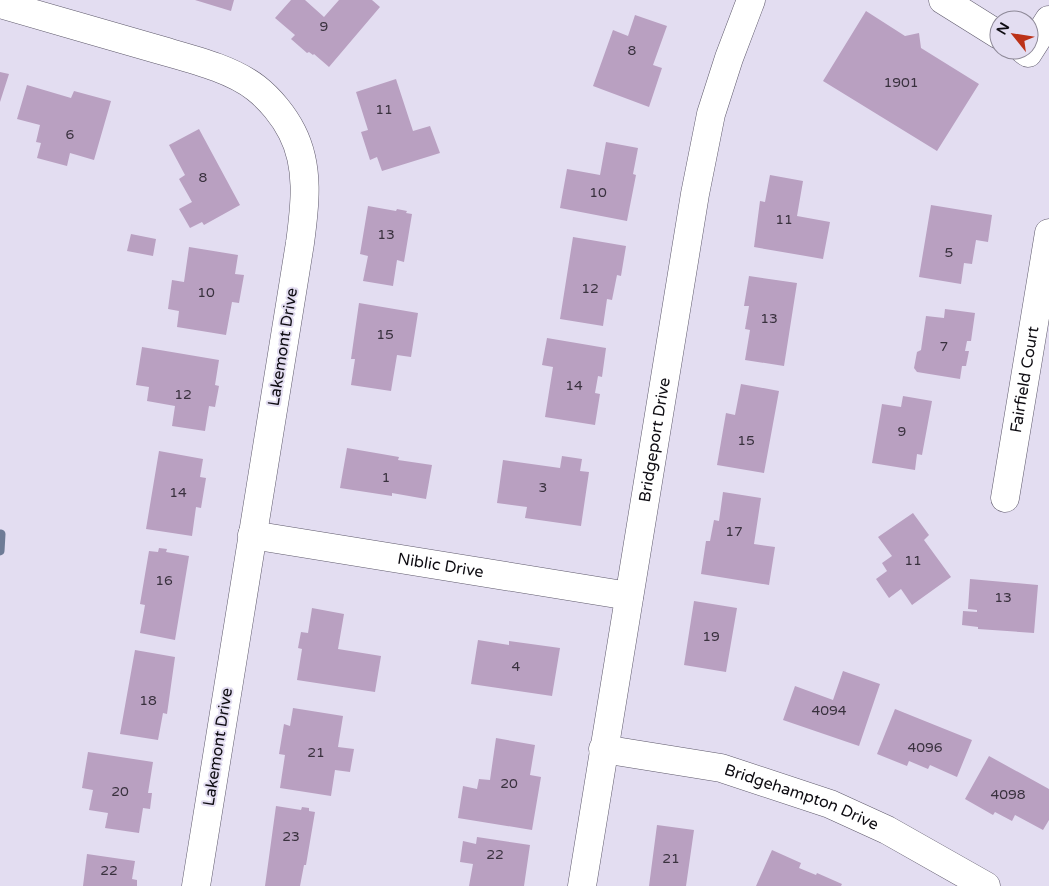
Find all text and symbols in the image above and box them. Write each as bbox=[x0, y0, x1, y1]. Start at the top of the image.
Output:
north arrow bbox=[989, 10, 1039, 60]
house number: 9 bbox=[320, 18, 328, 35]
text: N bbox=[993, 20, 1013, 38]
house number: 8 bbox=[628, 42, 637, 59]
house number: 1901 bbox=[883, 74, 919, 91]
house number: 11 bbox=[375, 101, 393, 118]
house number: 6 bbox=[66, 126, 75, 143]
house number: 8 bbox=[199, 169, 208, 186]
house number: 10 bbox=[589, 184, 607, 201]
house number: 11 bbox=[775, 211, 793, 228]
house number: 13 bbox=[377, 226, 395, 243]
house number: 5 bbox=[945, 244, 953, 261]
house number: 12 bbox=[581, 280, 599, 297]
house number: 10 bbox=[197, 284, 215, 301]
street label: Lakemont Drive bbox=[264, 286, 302, 408]
house number: 13 bbox=[760, 310, 778, 327]
street label: Fairfield Court bbox=[1006, 325, 1043, 434]
house number: 15 bbox=[376, 326, 394, 343]
house number: 7 bbox=[940, 338, 948, 355]
street label: Bridgeport Drive bbox=[635, 376, 675, 504]
house number: 14 bbox=[565, 377, 583, 394]
house number: 12 bbox=[174, 386, 192, 403]
house number: 9 bbox=[898, 423, 906, 440]
house number: 15 bbox=[737, 432, 755, 449]
house number: 1 bbox=[382, 469, 390, 486]
house number: 3 bbox=[539, 479, 547, 496]
house number: 14 bbox=[169, 484, 187, 501]
house number: 17 bbox=[725, 523, 743, 540]
street label: Niblic Drive bbox=[396, 549, 485, 582]
house number: 11 bbox=[904, 552, 922, 569]
house number: 16 bbox=[155, 572, 173, 589]
house number: 13 bbox=[994, 589, 1012, 606]
house number: 19 bbox=[702, 628, 720, 645]
house number: 4 bbox=[512, 658, 521, 675]
street label: Lakemont Drive bbox=[199, 686, 237, 808]
house number: 18 bbox=[139, 692, 157, 709]
house number: 4094 bbox=[811, 702, 847, 719]
house number: 4096 bbox=[907, 739, 943, 756]
house number: 21 bbox=[307, 744, 325, 761]
street label: Bridgehampton Drive bbox=[722, 760, 882, 835]
house number: 20 bbox=[500, 775, 518, 792]
house number: 20 bbox=[111, 783, 129, 800]
house number: 4098 bbox=[990, 786, 1026, 803]
house number: 23 bbox=[282, 828, 300, 845]
house number: 22 bbox=[486, 846, 504, 863]
house number: 21 bbox=[662, 850, 680, 867]
house number: 22 bbox=[100, 862, 118, 879]

